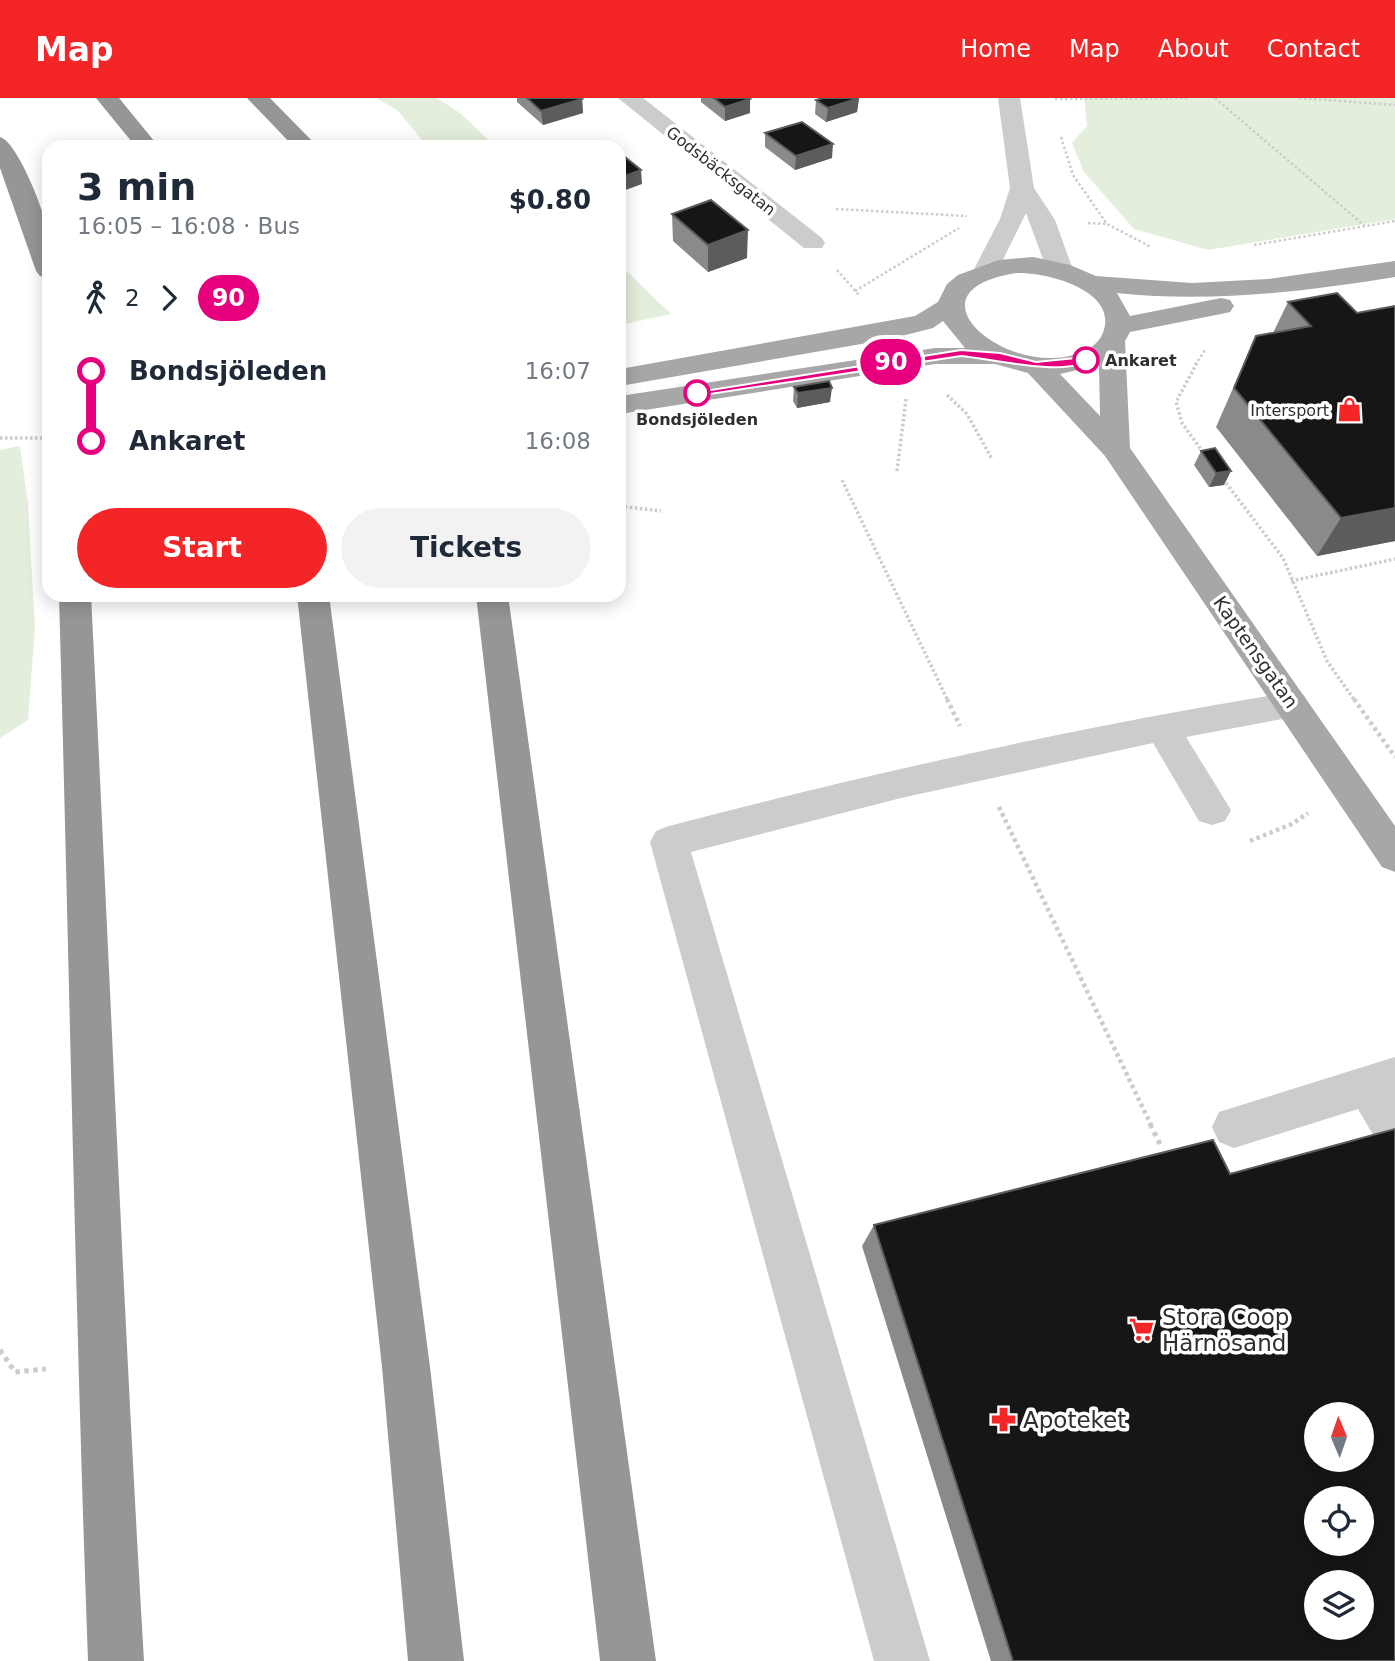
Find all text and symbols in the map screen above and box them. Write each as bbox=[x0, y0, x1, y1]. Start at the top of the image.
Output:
text: Map bbox=[35, 30, 114, 69]
text: Home bbox=[960, 35, 1031, 63]
text: Map bbox=[1069, 35, 1120, 63]
text: About bbox=[1158, 35, 1229, 63]
text: Contact bbox=[1267, 35, 1360, 63]
street label: Godsbäcksgatan bbox=[663, 123, 779, 219]
text: 3 min bbox=[77, 165, 196, 209]
text: $0.80 bbox=[509, 185, 591, 215]
text: 16:05 – 16:08 · Bus bbox=[77, 213, 300, 239]
icon: walk bbox=[77, 279, 115, 317]
icon: forward bbox=[150, 279, 188, 317]
text: 90 bbox=[212, 284, 245, 312]
text: 2 bbox=[125, 285, 140, 311]
line badge: 90 bbox=[860, 339, 922, 385]
marker: Ankaret bbox=[1073, 347, 1099, 373]
text: 90 bbox=[874, 348, 908, 376]
place label: Ankaret bbox=[1105, 351, 1177, 370]
text: Bondsjöleden bbox=[129, 356, 327, 386]
text: 16:07 bbox=[525, 358, 591, 384]
marker: Bondsjöleden bbox=[684, 380, 710, 406]
shop icon: Intersport bbox=[1335, 396, 1363, 424]
place label: Intersport bbox=[1250, 401, 1329, 420]
place label: Bondsjöleden bbox=[636, 410, 758, 429]
text: Ankaret bbox=[129, 426, 245, 456]
text: 16:08 bbox=[525, 428, 591, 454]
button: Start bbox=[77, 508, 327, 588]
button: Tickets bbox=[341, 508, 591, 588]
street label: Kaptensgatan bbox=[1209, 592, 1303, 712]
place label: Stora Coop Härnösand bbox=[1162, 1304, 1289, 1356]
supermarket icon: Stora Coop Härnösand bbox=[1128, 1316, 1156, 1344]
north arrow bbox=[1304, 1402, 1374, 1472]
map controls bbox=[1304, 1402, 1374, 1640]
pharmacy icon: Apoteket bbox=[989, 1406, 1017, 1434]
place label: Apoteket bbox=[1023, 1407, 1126, 1433]
button: locate bbox=[1304, 1486, 1374, 1556]
button: layers bbox=[1304, 1570, 1374, 1640]

